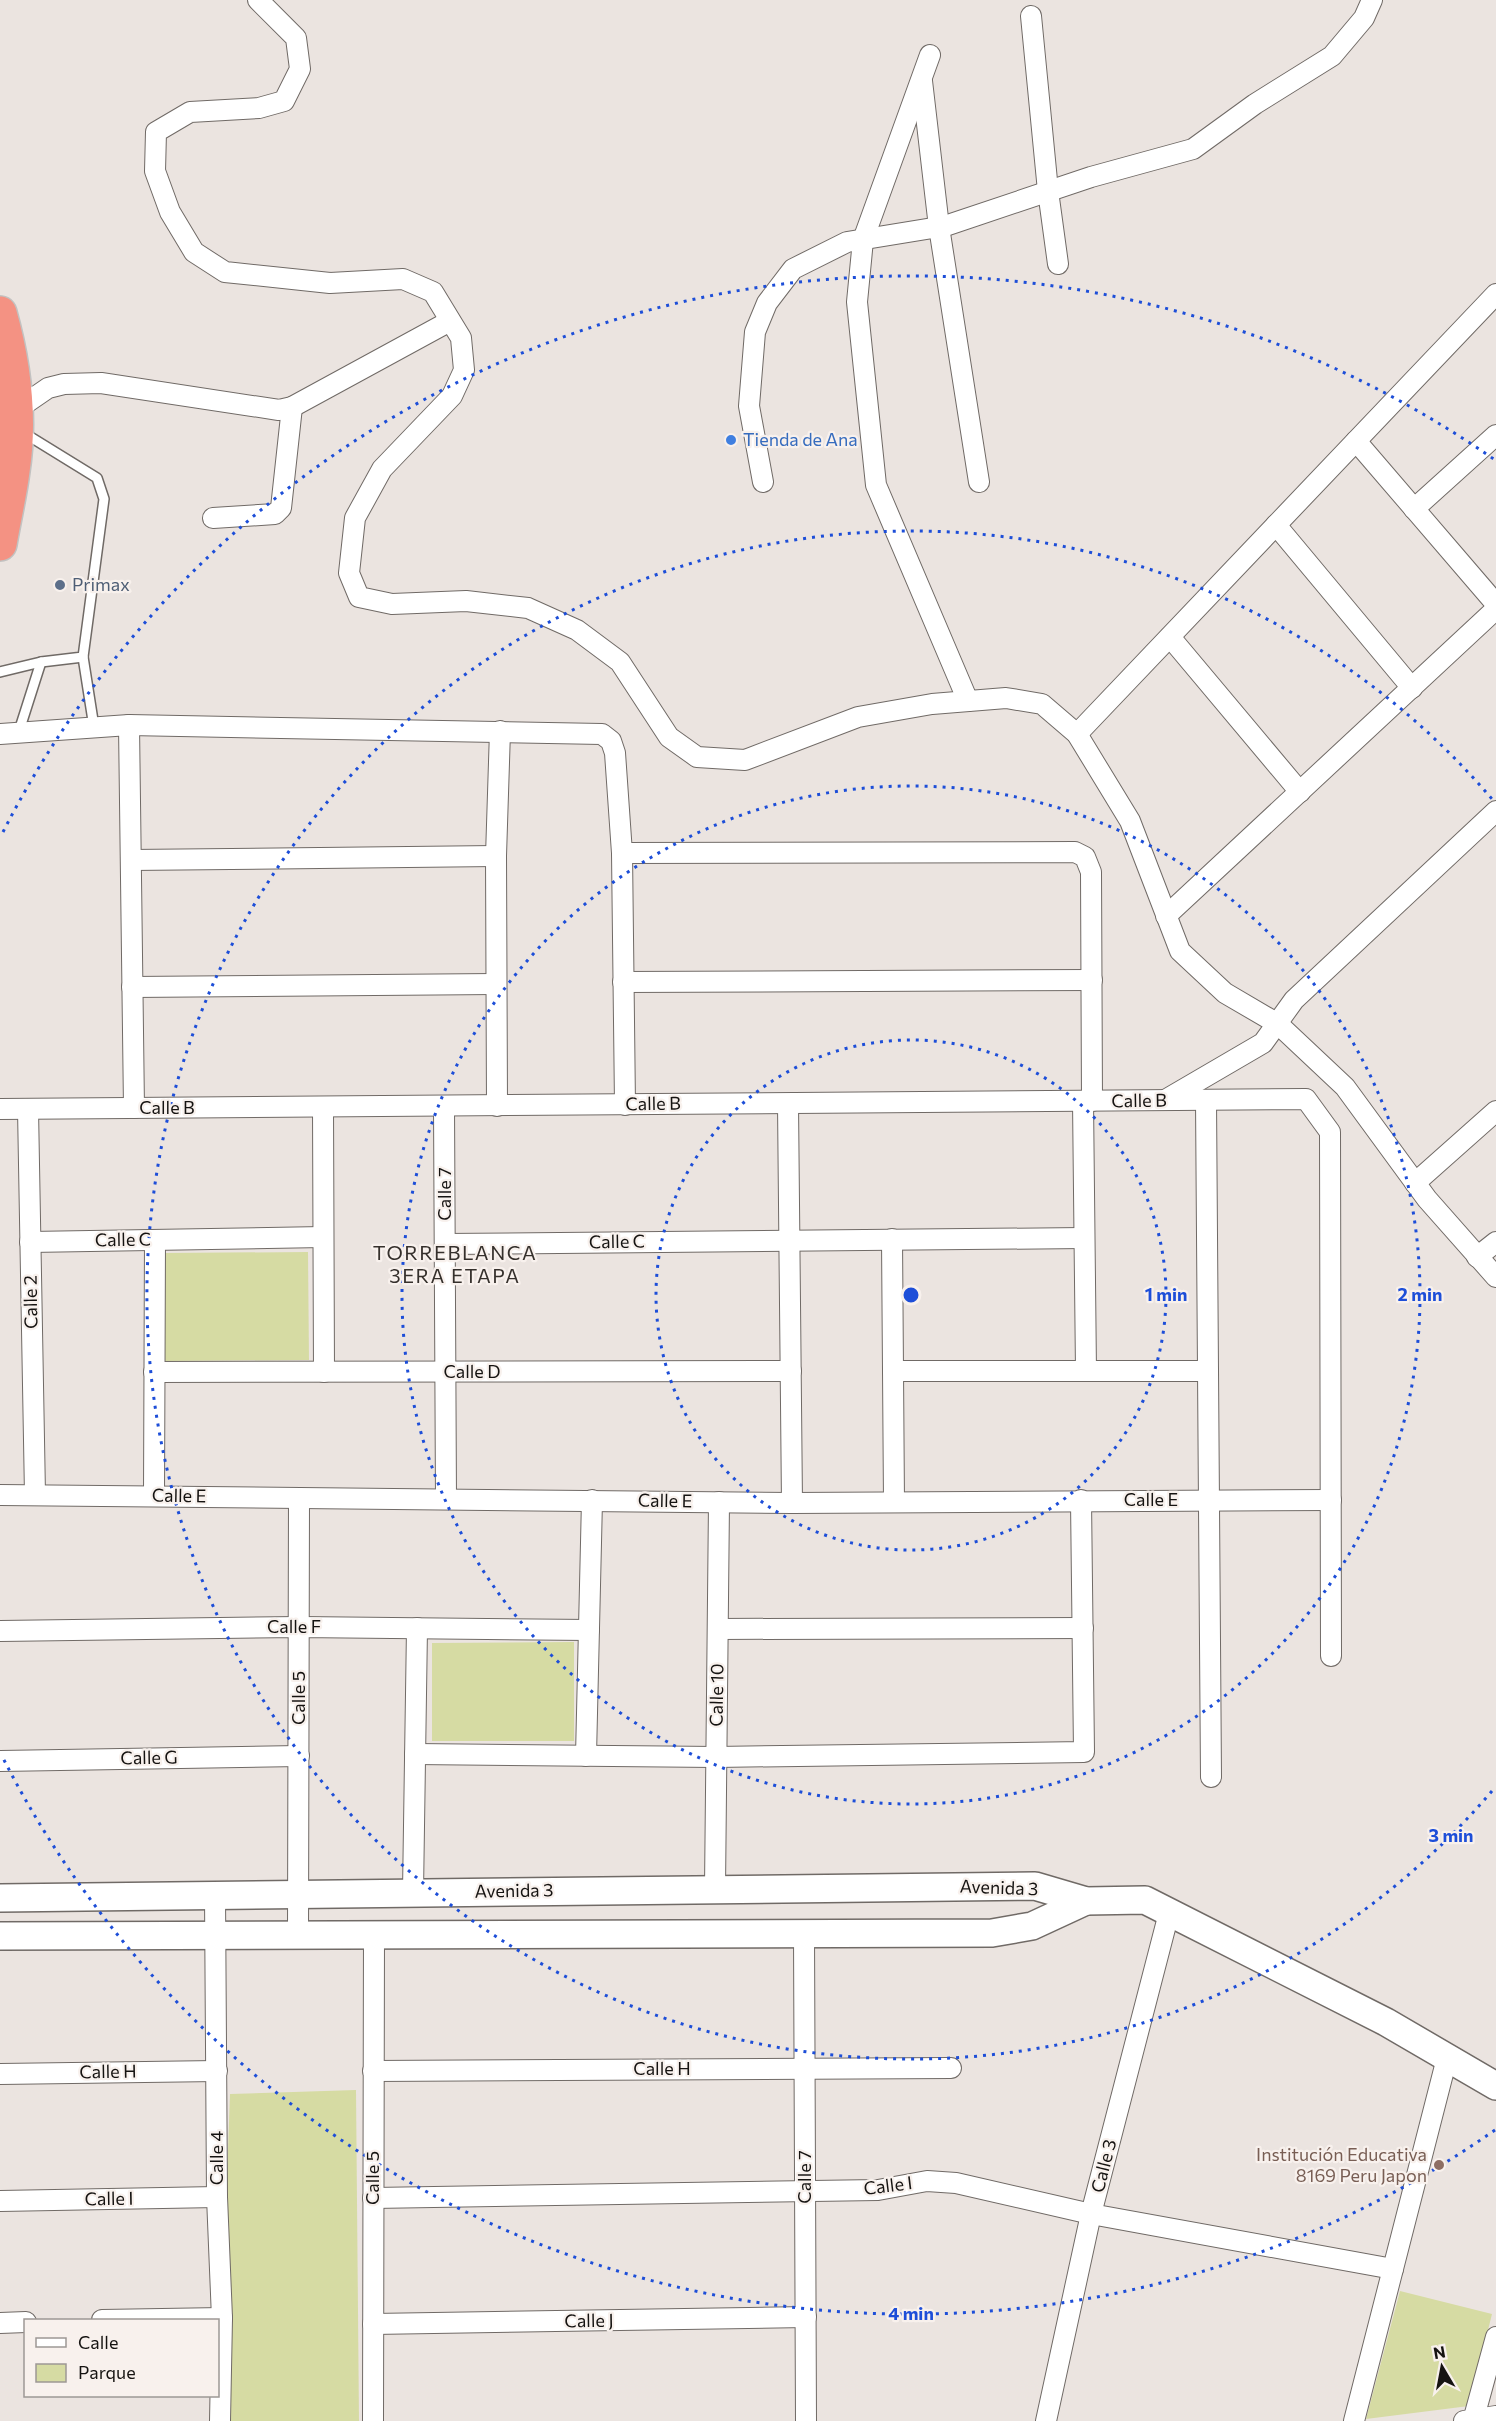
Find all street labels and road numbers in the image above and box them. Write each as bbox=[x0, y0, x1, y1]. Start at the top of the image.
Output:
street label: Calle B bbox=[1111, 1089, 1167, 1111]
street label: Calle B bbox=[625, 1092, 681, 1114]
street label: Calle B bbox=[139, 1096, 195, 1118]
street label: Calle 7 bbox=[433, 1167, 455, 1221]
street label: Calle C bbox=[95, 1228, 151, 1250]
street label: Calle C bbox=[589, 1230, 645, 1252]
street label: Calle 2 bbox=[19, 1275, 41, 1329]
street label: Calle D bbox=[443, 1360, 501, 1382]
street label: Calle E bbox=[152, 1484, 206, 1506]
street label: Calle E bbox=[1124, 1488, 1178, 1510]
street label: Calle E bbox=[638, 1489, 692, 1511]
street label: Calle F bbox=[267, 1615, 321, 1637]
street label: Calle 10 bbox=[704, 1663, 728, 1727]
street label: Calle 5 bbox=[287, 1671, 309, 1725]
street label: Calle G bbox=[120, 1746, 178, 1768]
street label: Avenida 3 bbox=[959, 1875, 1039, 1899]
street label: Avenida 3 bbox=[474, 1878, 553, 1902]
street label: Calle H bbox=[633, 2057, 691, 2079]
street label: Calle H bbox=[79, 2060, 137, 2082]
street label: Calle 4 bbox=[205, 2130, 227, 2185]
street label: Calle 3 bbox=[1086, 2137, 1120, 2195]
street label: Calle 7 bbox=[793, 2150, 815, 2204]
street label: Calle 5 bbox=[361, 2151, 383, 2205]
street label: Calle I bbox=[862, 2171, 913, 2199]
street label: Calle I bbox=[84, 2187, 134, 2209]
street label: Calle J bbox=[564, 2309, 614, 2331]

